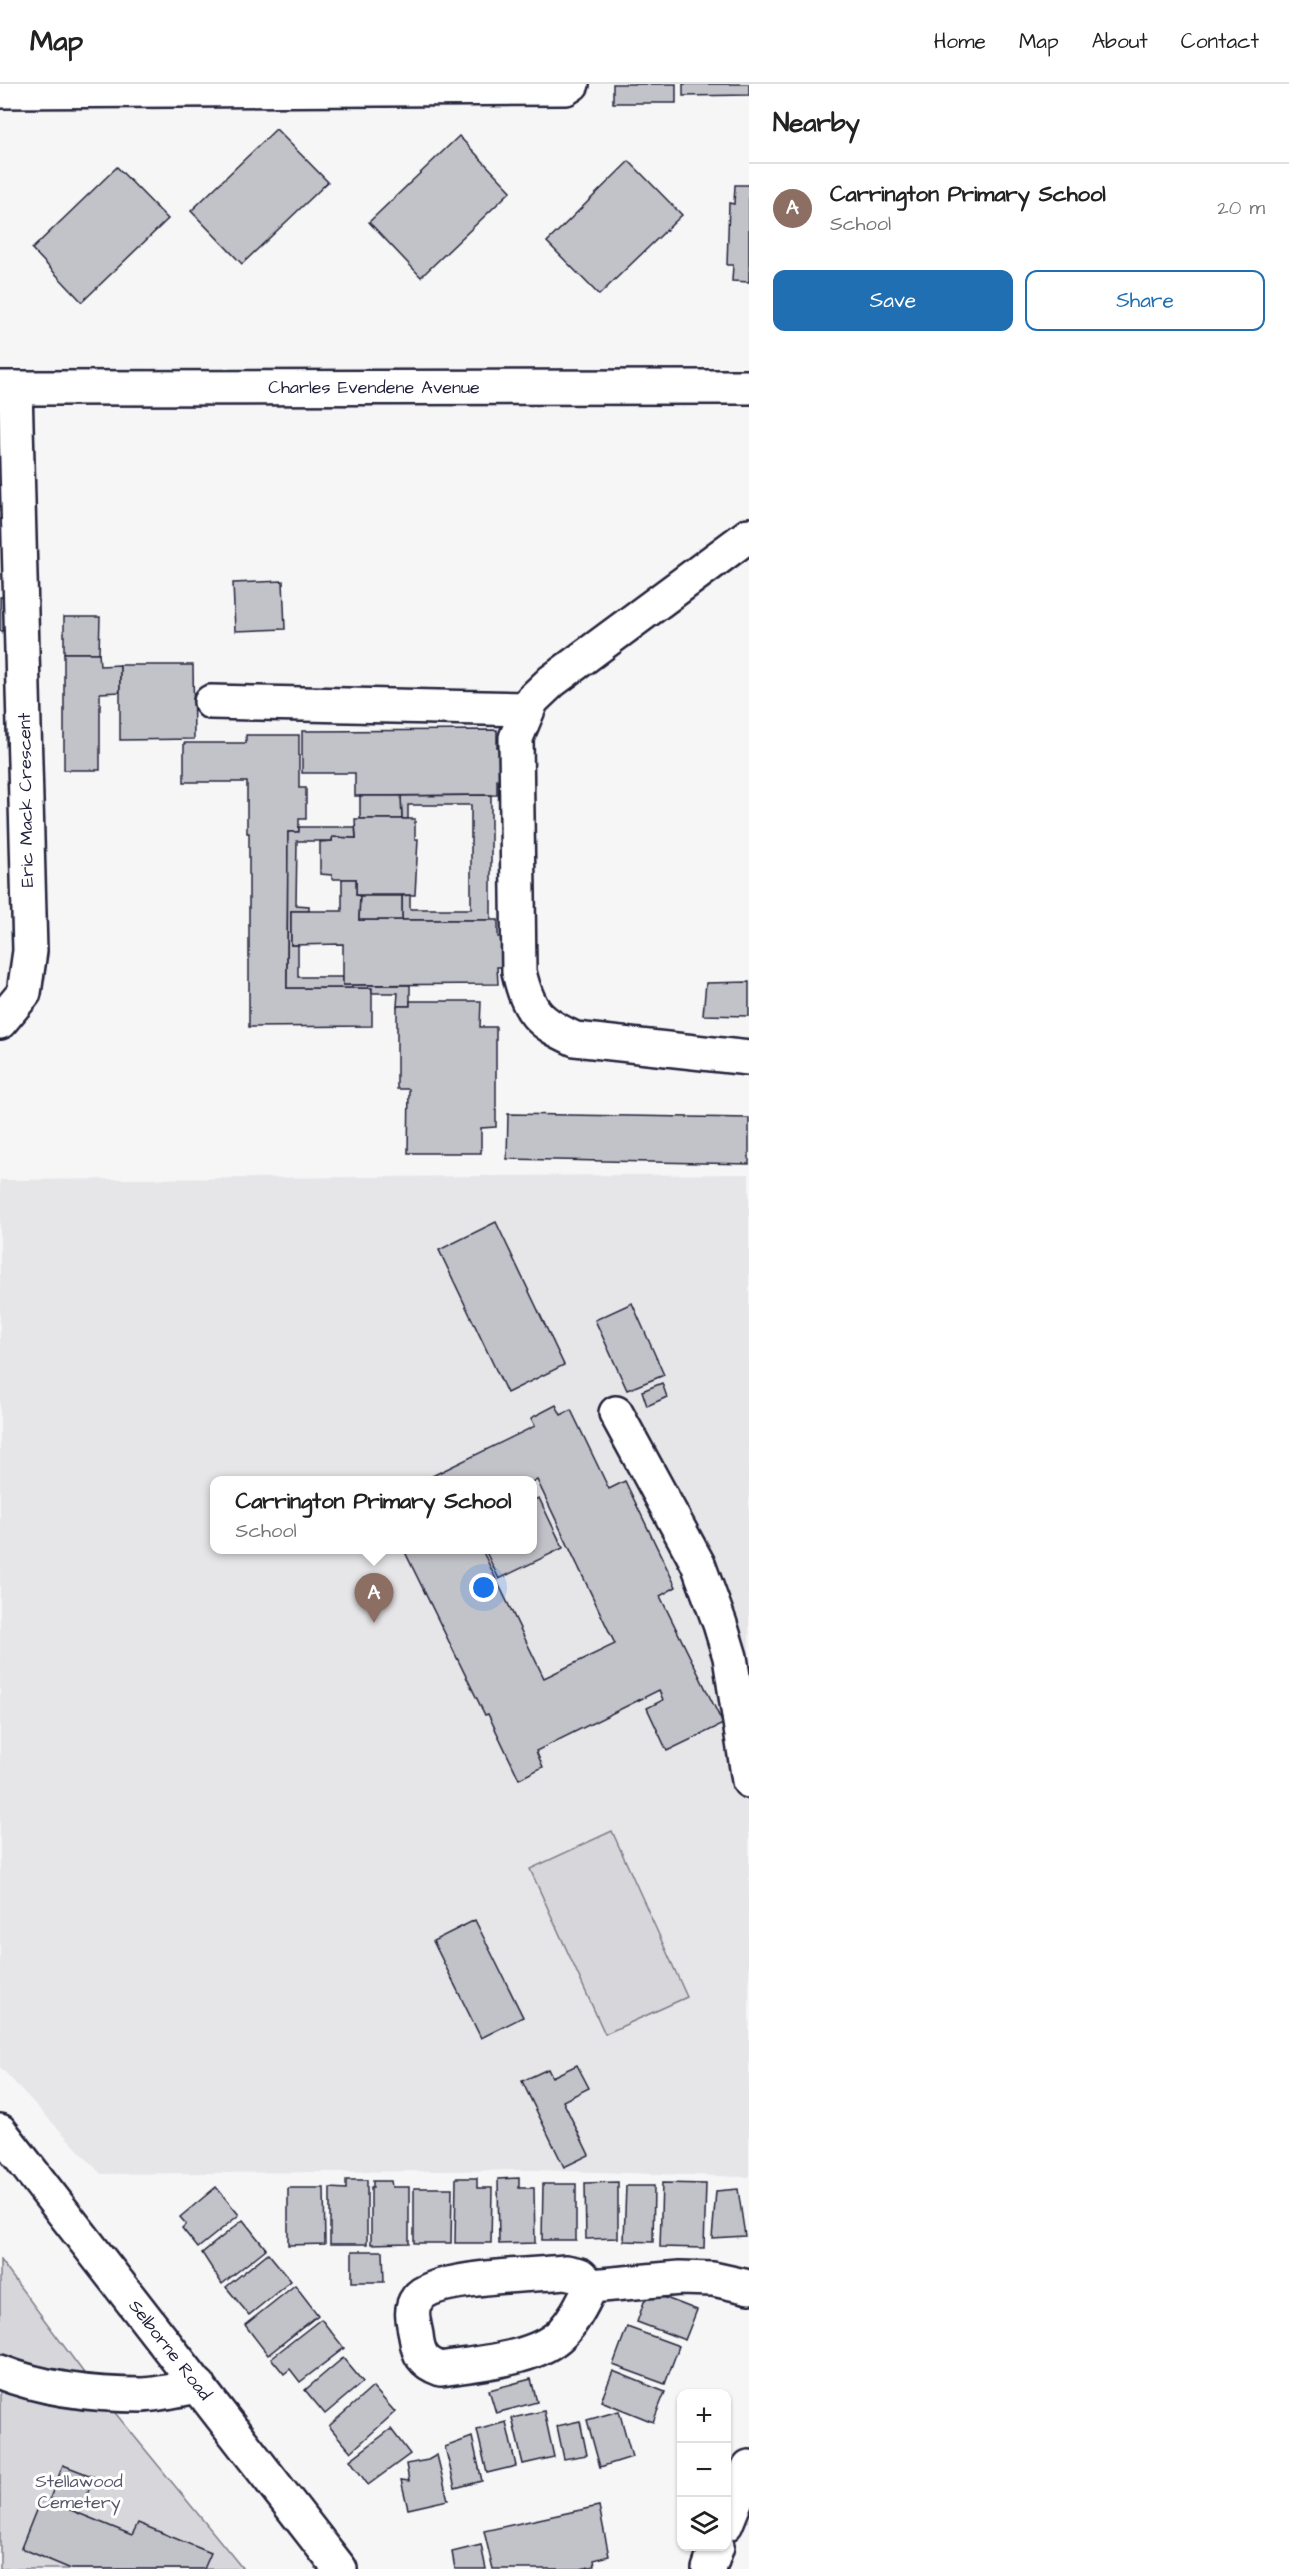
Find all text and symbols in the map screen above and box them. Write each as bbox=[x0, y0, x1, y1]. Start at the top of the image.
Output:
text: Map bbox=[30, 22, 83, 61]
text: Home bbox=[934, 27, 986, 56]
text: Map bbox=[1019, 27, 1059, 56]
text: About bbox=[1092, 27, 1148, 56]
text: Contact bbox=[1181, 27, 1259, 56]
text: Nearby bbox=[773, 105, 860, 141]
text: Carrington Primary School bbox=[830, 179, 1106, 210]
text: A bbox=[786, 194, 799, 222]
text: 20 m bbox=[1217, 194, 1265, 222]
text: School bbox=[830, 210, 891, 238]
button: Save bbox=[773, 270, 1013, 331]
button: Share bbox=[1025, 270, 1265, 331]
street label: Charles Evendene Avenue bbox=[268, 375, 480, 400]
street label: Eric Mack Crescent bbox=[12, 712, 40, 887]
popup bbox=[210, 1476, 537, 1554]
text: Carrington Primary School bbox=[236, 1486, 511, 1517]
text: School bbox=[236, 1517, 297, 1545]
your location bbox=[469, 1573, 498, 1602]
pin: A bbox=[354, 1574, 394, 1623]
street label: Selborne Road bbox=[123, 2294, 217, 2406]
map controls bbox=[677, 2389, 731, 2551]
button: + bbox=[677, 2389, 731, 2443]
button: − bbox=[677, 2443, 731, 2497]
park label: Stellawood Cemetery bbox=[35, 2469, 123, 2516]
button: layers bbox=[677, 2497, 731, 2551]

